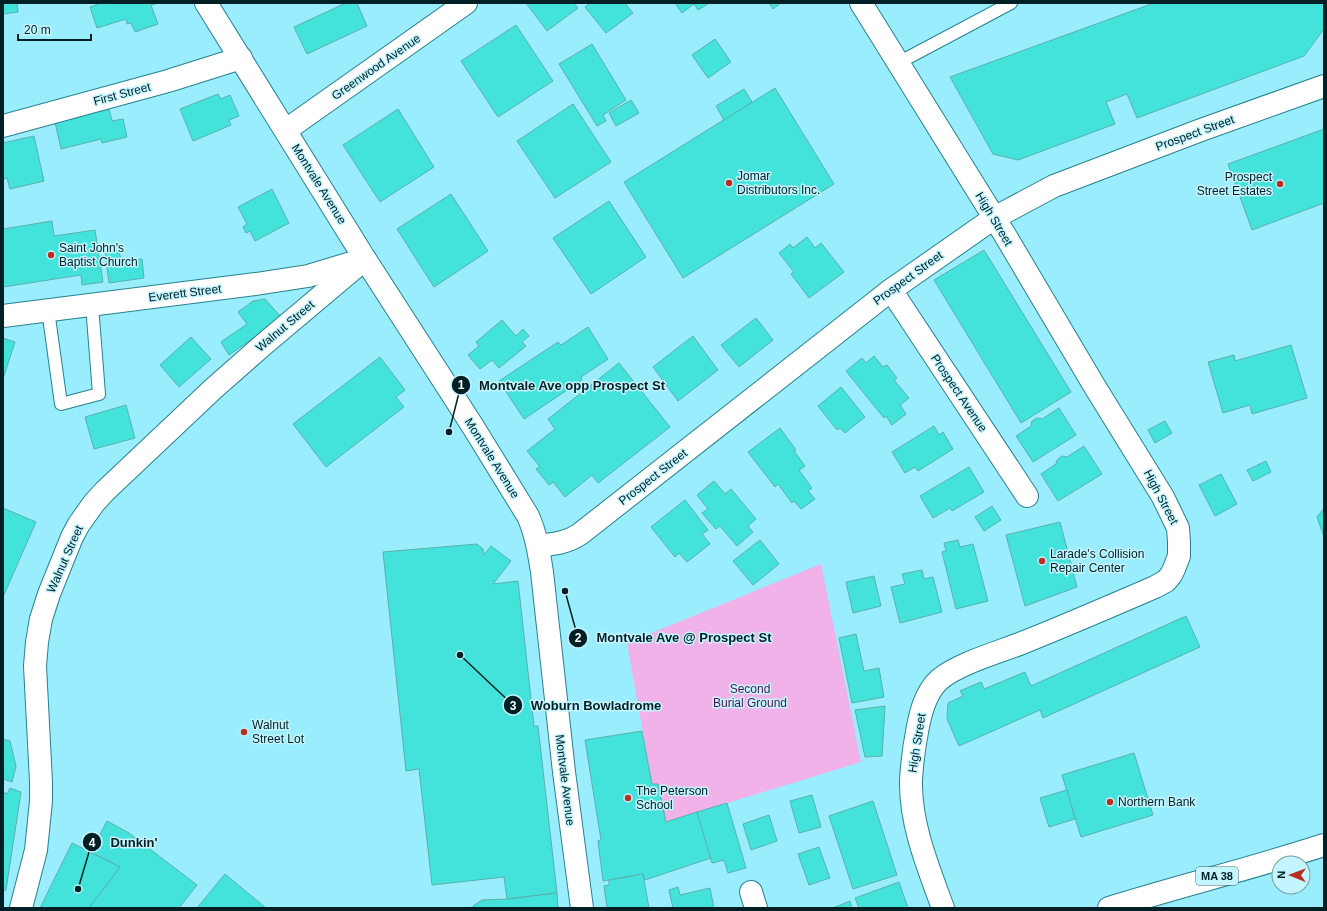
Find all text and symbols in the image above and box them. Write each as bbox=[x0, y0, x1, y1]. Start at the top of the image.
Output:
scale bar bbox=[18, 16, 91, 42]
text: 20 m bbox=[24, 23, 51, 37]
street label: Greenwood Avenue bbox=[329, 31, 423, 103]
street label: First Street bbox=[92, 79, 153, 108]
street label: Prospect Street bbox=[1154, 112, 1237, 154]
street label: Montvale Avenue bbox=[289, 141, 349, 227]
place label: Jomar Distributors Inc. bbox=[737, 169, 820, 197]
place label: Prospect Street Estates bbox=[1197, 170, 1273, 198]
marker: Jomar Distributors Inc. bbox=[724, 178, 734, 188]
marker: Prospect Street Estates bbox=[1275, 179, 1285, 189]
street label: High Street bbox=[973, 190, 1016, 249]
place label: Saint John's Baptist Church bbox=[59, 241, 138, 269]
street label: Prospect Street bbox=[870, 248, 946, 308]
marker: Saint John's Baptist Church bbox=[46, 250, 56, 260]
street label: Everett Street bbox=[148, 282, 223, 304]
street label: Walnut Street bbox=[253, 297, 318, 355]
street label: Prospect Avenue bbox=[928, 352, 990, 435]
callout: Montvale Ave opp Prospect St bbox=[451, 373, 673, 398]
text: 1 bbox=[458, 378, 465, 392]
text: Montvale Ave opp Prospect St bbox=[479, 378, 666, 393]
street label: Montvale Avenue bbox=[462, 415, 522, 501]
street label: Prospect Street bbox=[616, 446, 690, 508]
street label: High Street bbox=[1141, 467, 1182, 527]
street label: Walnut Street bbox=[44, 523, 86, 595]
place label: Larade's Collision Repair Center bbox=[1050, 547, 1144, 575]
marker: Larade's Collision Repair Center bbox=[1037, 556, 1047, 566]
callout: Montvale Ave @ Prospect St bbox=[568, 625, 780, 650]
text: Montvale Ave @ Prospect St bbox=[597, 630, 772, 645]
text: 2 bbox=[575, 631, 582, 645]
park label: Second Burial Ground bbox=[713, 682, 787, 710]
callout: Woburn Bowladrome bbox=[503, 693, 669, 718]
text: Woburn Bowladrome bbox=[531, 698, 661, 713]
text: 3 bbox=[510, 699, 517, 713]
street label: High Street bbox=[905, 712, 929, 774]
place label: Walnut Street Lot bbox=[252, 718, 305, 746]
marker: Walnut Street Lot bbox=[239, 727, 249, 737]
street label: Montvale Avenue bbox=[552, 734, 578, 827]
place label: The Peterson School bbox=[636, 784, 708, 812]
marker: The Peterson School bbox=[623, 793, 633, 803]
place label: Northern Bank bbox=[1118, 795, 1196, 809]
marker: Northern Bank bbox=[1105, 797, 1115, 807]
callout: Dunkin' bbox=[82, 830, 165, 855]
text: Dunkin' bbox=[110, 835, 158, 850]
text: 4 bbox=[89, 836, 96, 850]
north arrow bbox=[1271, 855, 1311, 895]
road number: MA 38 bbox=[1196, 867, 1238, 885]
text: N bbox=[1275, 871, 1287, 879]

